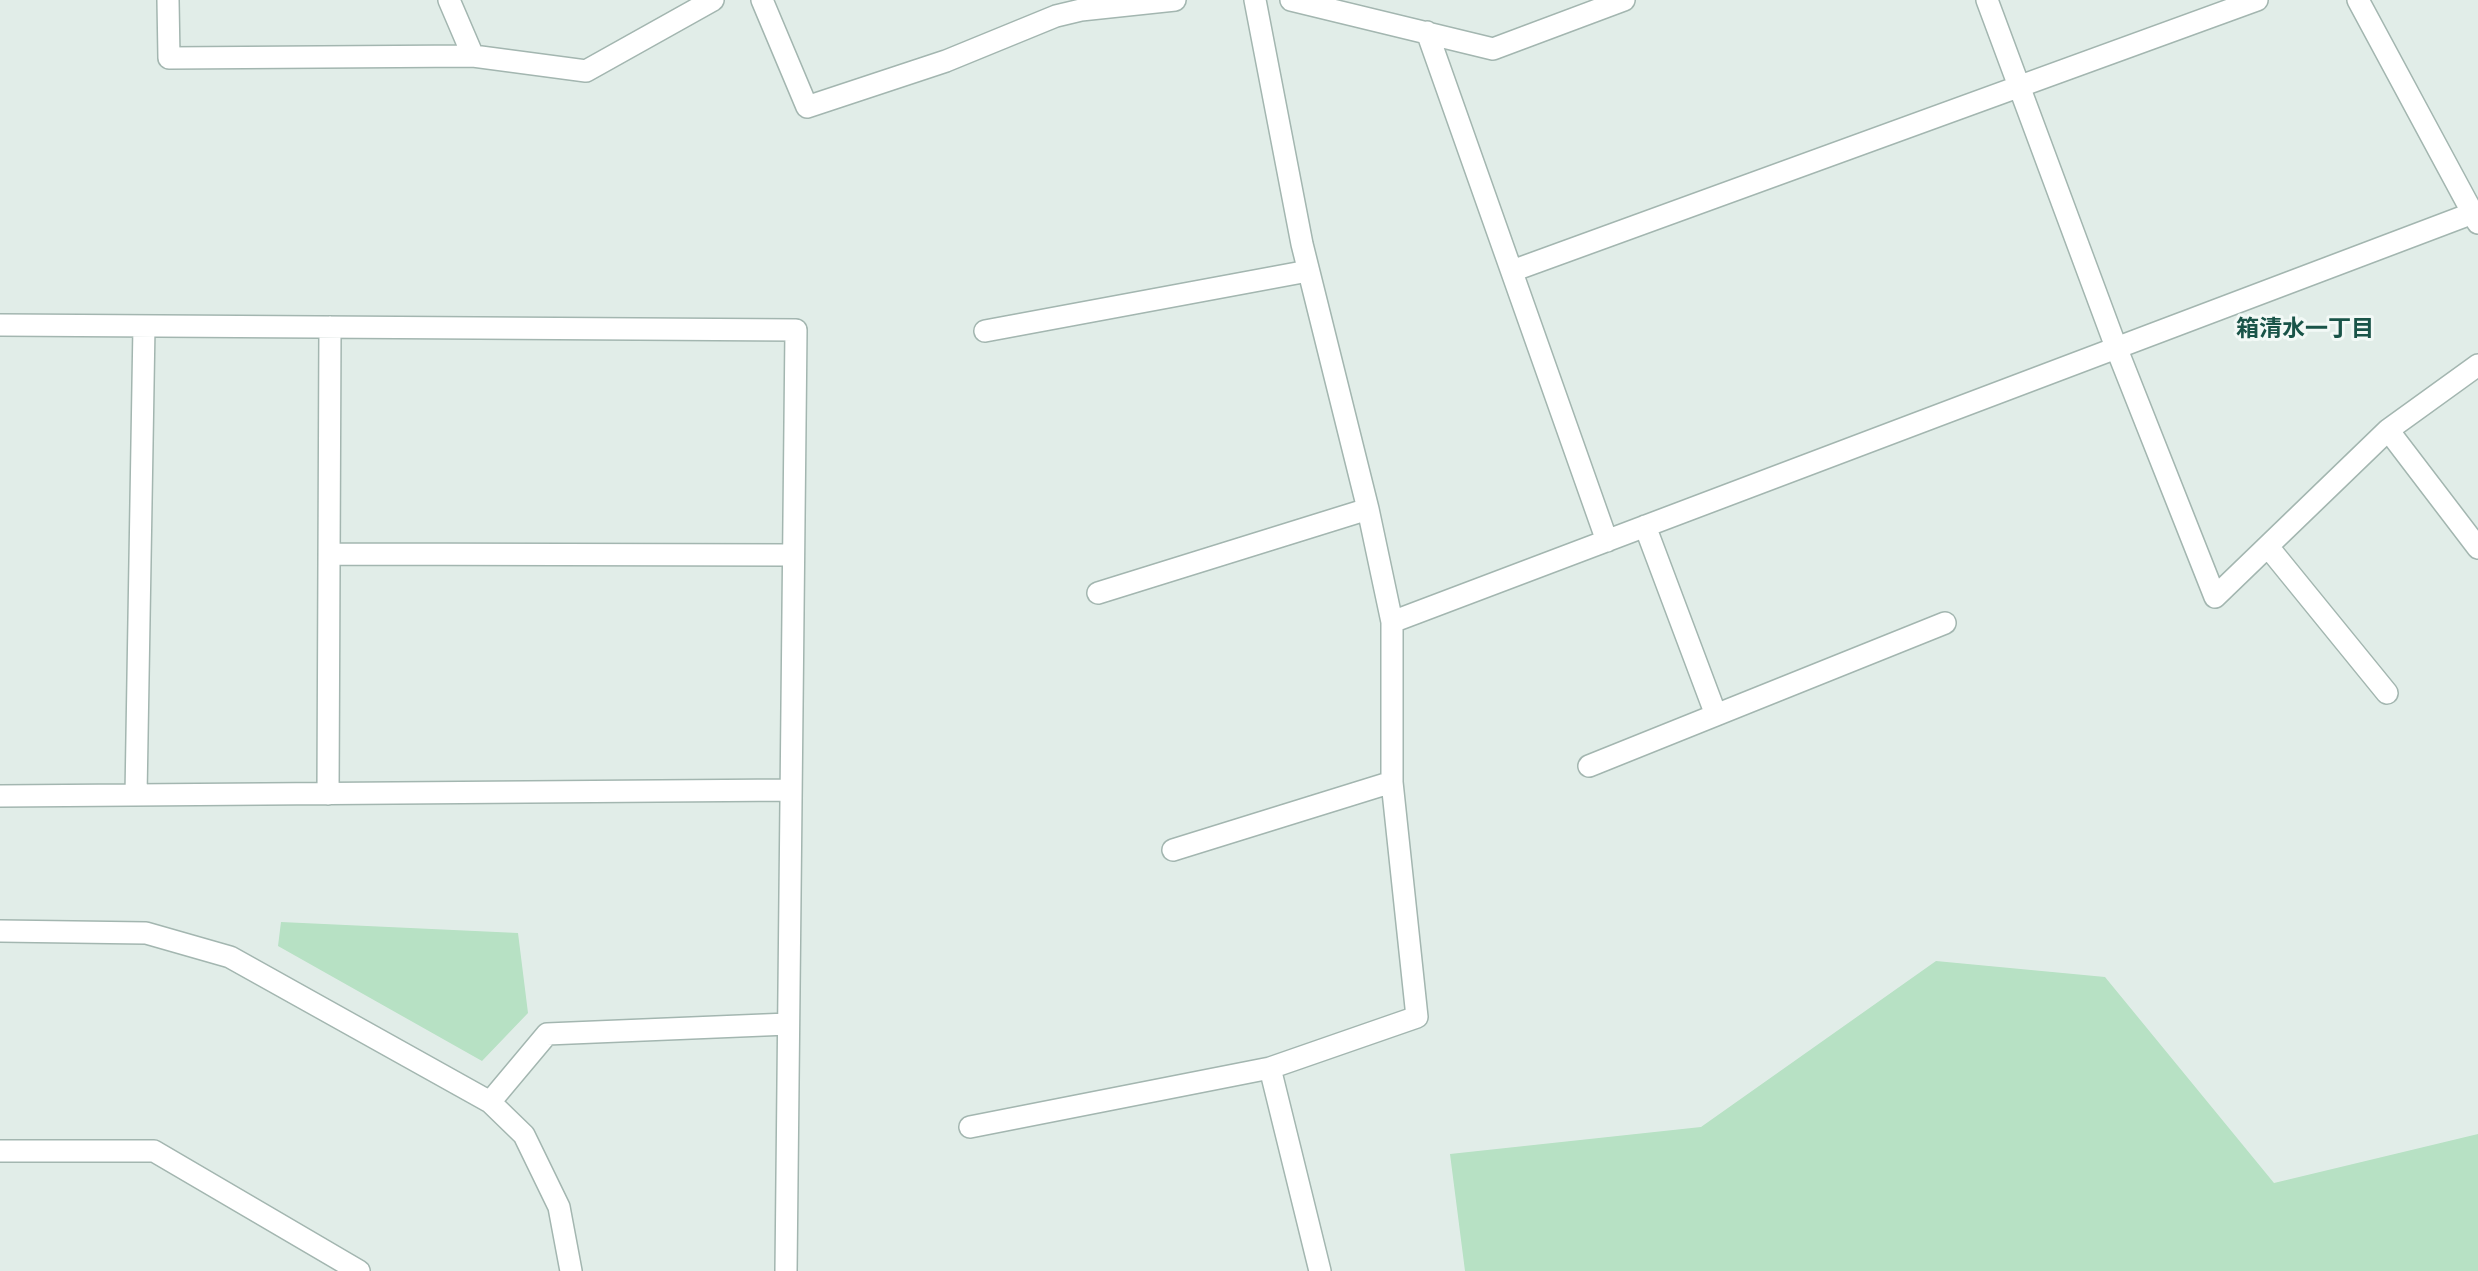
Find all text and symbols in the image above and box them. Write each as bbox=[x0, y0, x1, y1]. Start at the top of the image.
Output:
district label: 箱清水一丁目 bbox=[2236, 315, 2374, 343]

